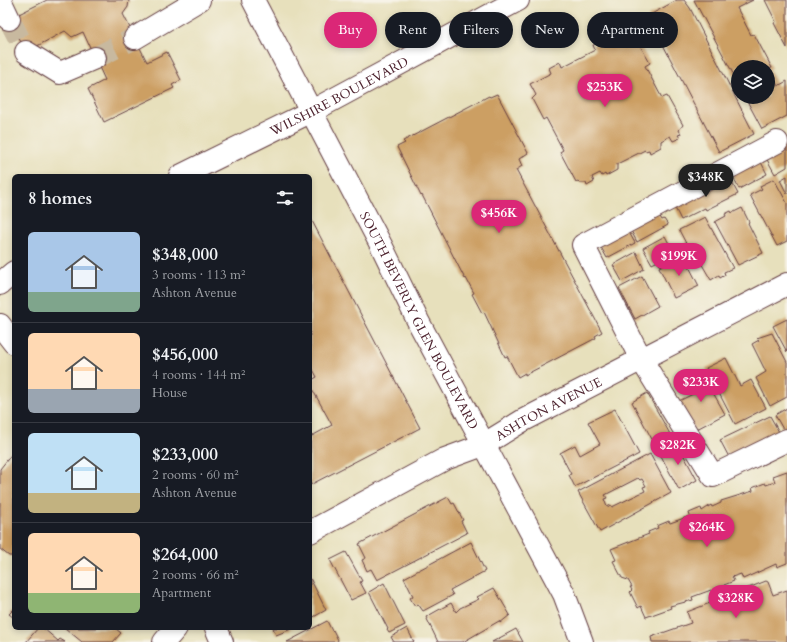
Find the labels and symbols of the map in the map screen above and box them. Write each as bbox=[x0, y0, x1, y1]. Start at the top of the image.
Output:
street label: WILSHIRE BOULEVARD bbox=[266, 53, 412, 141]
pin: $253K bbox=[577, 74, 633, 108]
pin: $348K bbox=[678, 164, 734, 198]
pin: $456K bbox=[471, 200, 527, 234]
street label: SOUTH BEVERLY GLEN BOULEVARD bbox=[355, 209, 482, 433]
pin: $199K bbox=[651, 243, 707, 277]
pin: $233K bbox=[673, 369, 729, 403]
street label: ASHTON AVENUE bbox=[492, 373, 605, 445]
pin: $282K bbox=[650, 432, 706, 466]
pin: $264K bbox=[679, 514, 735, 548]
pin: $328K bbox=[708, 585, 764, 619]

